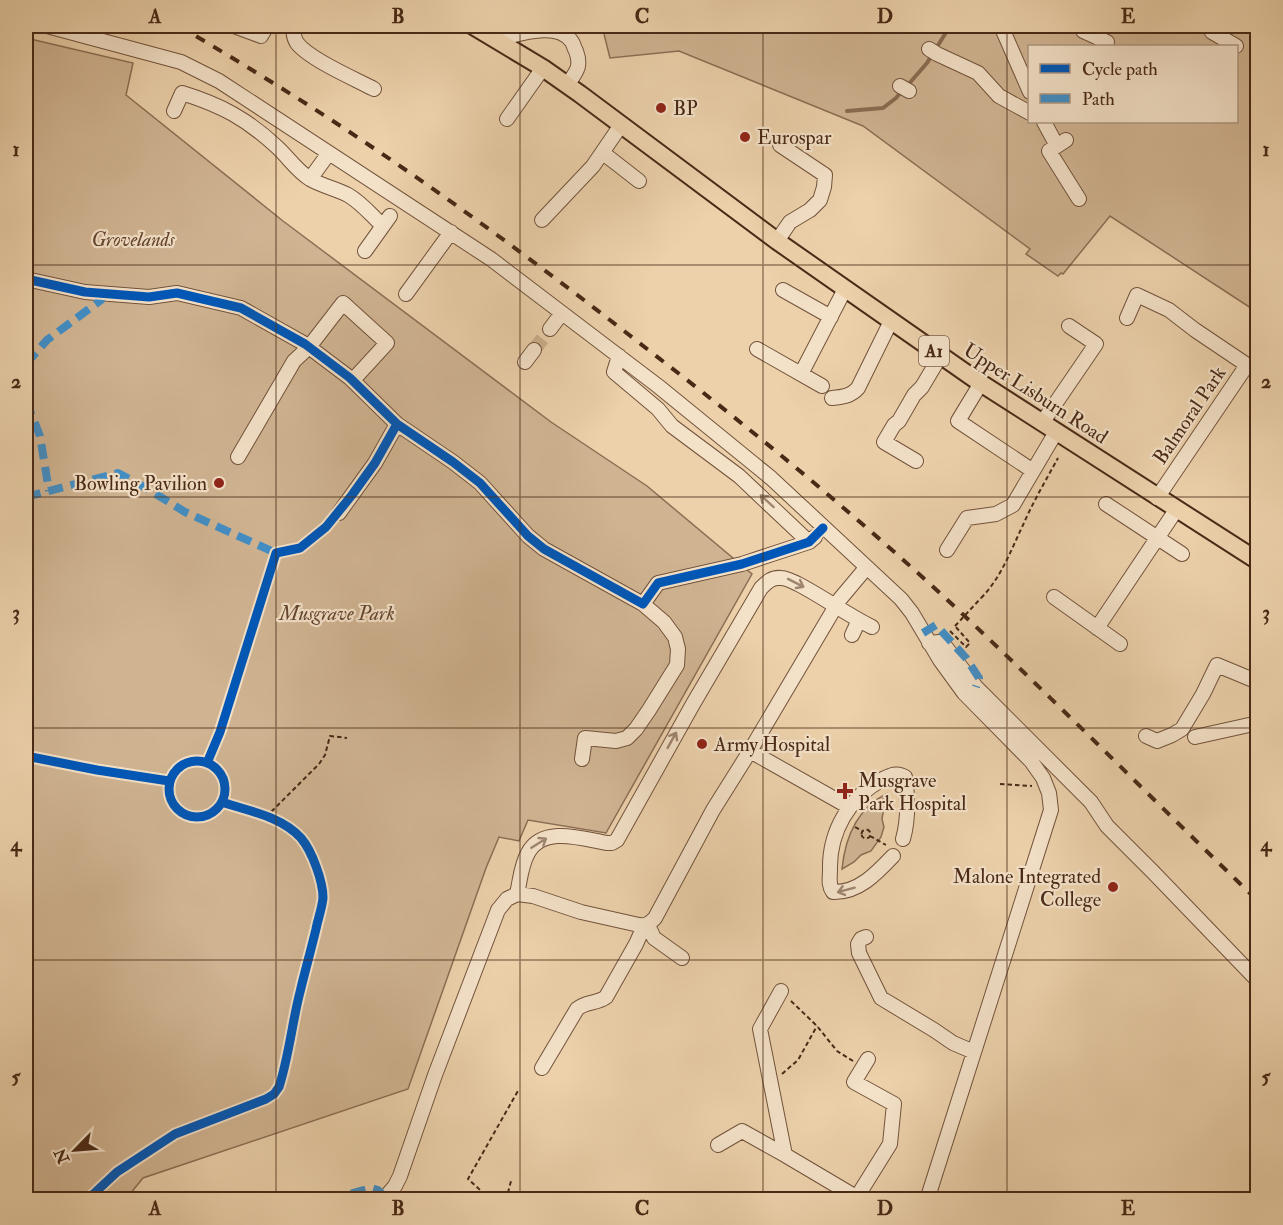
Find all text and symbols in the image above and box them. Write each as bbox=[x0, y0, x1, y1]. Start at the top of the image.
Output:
text: A bbox=[148, 4, 162, 29]
text: B bbox=[391, 4, 405, 29]
text: C bbox=[635, 4, 649, 29]
text: D bbox=[877, 4, 893, 29]
text: E bbox=[1121, 4, 1136, 29]
legend bbox=[1028, 45, 1238, 123]
text: Cycle path bbox=[1082, 58, 1158, 81]
text: Path bbox=[1082, 88, 1115, 111]
place label: BP bbox=[673, 96, 698, 121]
marker: BP bbox=[654, 101, 668, 115]
place label: Eurospar bbox=[757, 125, 832, 151]
marker: Eurospar bbox=[738, 130, 752, 144]
text: 1 bbox=[12, 137, 20, 162]
text: 1 bbox=[1262, 137, 1270, 162]
park label: Grovelands bbox=[91, 227, 175, 252]
road number: A1 bbox=[919, 336, 949, 366]
street label: Upper Lisburn Road bbox=[958, 337, 1113, 450]
street label: Balmoral Park bbox=[1147, 361, 1232, 469]
text: 2 bbox=[11, 369, 21, 394]
text: 2 bbox=[1261, 369, 1271, 394]
place label: Bowling Pavilion bbox=[74, 471, 207, 496]
marker: Bowling Pavilion bbox=[212, 476, 226, 490]
one-way arrow bbox=[760, 495, 775, 509]
one-way arrow bbox=[786, 578, 804, 589]
text: 3 bbox=[12, 600, 20, 625]
text: 3 bbox=[1262, 600, 1270, 625]
park label: Musgrave Park bbox=[278, 601, 395, 626]
one-way arrow bbox=[667, 732, 678, 750]
place label: Army Hospital bbox=[713, 732, 830, 758]
marker: Army Hospital bbox=[695, 737, 709, 751]
place label: Musgrave Park Hospital bbox=[858, 768, 966, 817]
marker: Musgrave Park Hospital bbox=[836, 782, 854, 800]
text: 4 bbox=[10, 832, 23, 857]
text: 4 bbox=[1260, 832, 1273, 857]
one-way arrow bbox=[531, 837, 548, 850]
place label: Malone Integrated College bbox=[953, 864, 1101, 912]
marker: Malone Integrated College bbox=[1106, 880, 1120, 894]
one-way arrow bbox=[837, 884, 856, 896]
text: 5 bbox=[12, 1064, 22, 1089]
text: 5 bbox=[1262, 1064, 1272, 1089]
north arrow bbox=[45, 1120, 105, 1180]
text: N bbox=[50, 1145, 75, 1168]
text: A bbox=[148, 1196, 162, 1221]
text: B bbox=[391, 1196, 405, 1221]
text: C bbox=[635, 1196, 649, 1221]
text: D bbox=[877, 1196, 893, 1221]
text: E bbox=[1121, 1196, 1136, 1221]

